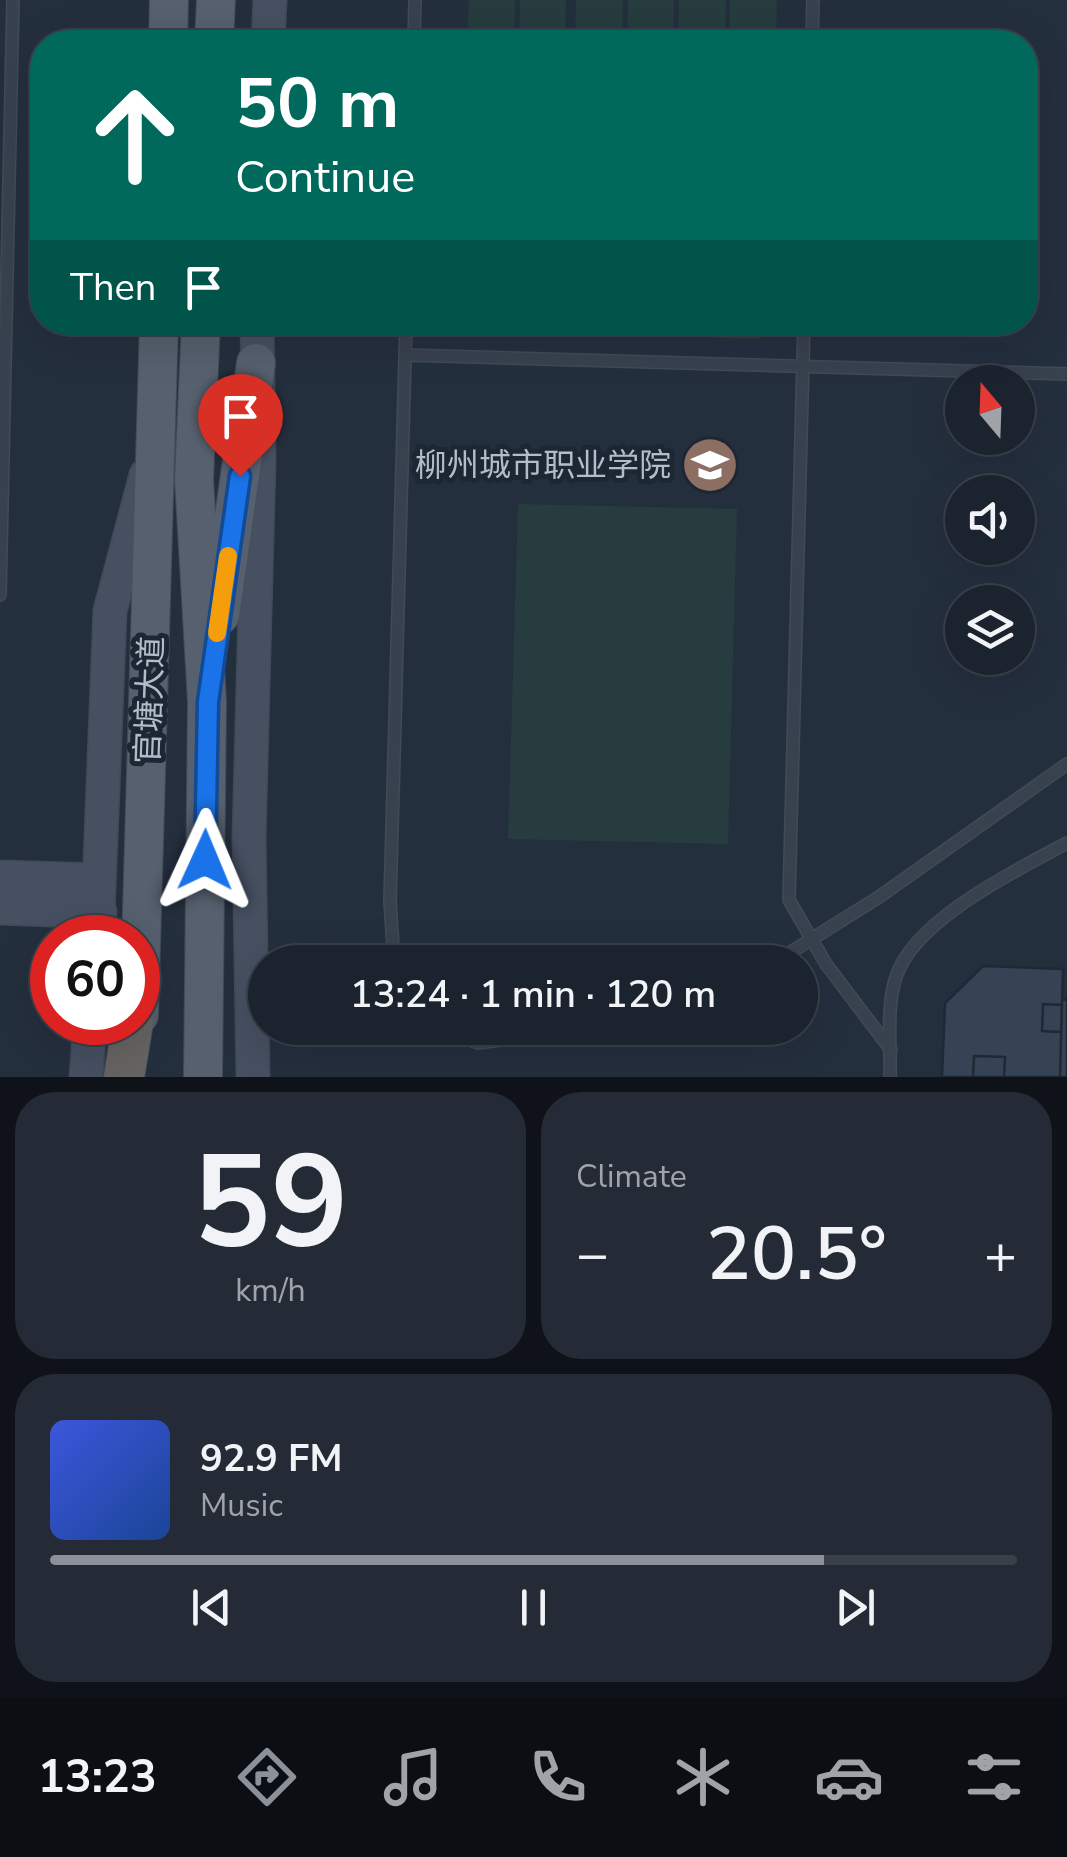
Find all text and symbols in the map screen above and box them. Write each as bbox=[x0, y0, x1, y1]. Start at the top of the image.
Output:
text: 50 m bbox=[235, 56, 399, 152]
icon: ahead bbox=[70, 70, 200, 200]
text: Continue bbox=[235, 147, 415, 208]
icon: arrive bbox=[176, 260, 231, 315]
text: Then bbox=[70, 262, 156, 313]
north arrow bbox=[945, 365, 1035, 455]
map controls bbox=[945, 365, 1035, 675]
pin bbox=[198, 374, 283, 477]
icon: arrive bbox=[213, 389, 268, 444]
school or university icon: 柳州城市职业学院 bbox=[680, 435, 740, 495]
place label: 柳州城市职业学院 bbox=[415, 444, 671, 487]
button: sound bbox=[945, 475, 1035, 565]
button: layers bbox=[945, 585, 1035, 675]
street label: 官塘大道 bbox=[126, 635, 174, 765]
position arrow bbox=[153, 808, 257, 912]
speed limit sign: 60 bbox=[30, 915, 160, 1045]
text: 13:24 · 1 min · 120 m bbox=[350, 969, 716, 1020]
text: 59 bbox=[192, 1115, 349, 1292]
text: Climate bbox=[576, 1155, 687, 1198]
text: 20.5° bbox=[706, 1203, 887, 1305]
text: − bbox=[576, 1217, 609, 1292]
text: + bbox=[984, 1217, 1017, 1292]
text: km/h bbox=[235, 1269, 306, 1312]
text: 92.9 FM bbox=[200, 1433, 342, 1484]
text: Music bbox=[200, 1484, 283, 1527]
icon: previous bbox=[184, 1580, 239, 1635]
icon: pause bbox=[506, 1580, 561, 1635]
icon: next bbox=[828, 1580, 883, 1635]
icon: directions bbox=[232, 1742, 302, 1812]
icon: music bbox=[378, 1742, 448, 1812]
icon: phone bbox=[523, 1742, 593, 1812]
icon: climate bbox=[668, 1742, 738, 1812]
icon: car bbox=[814, 1742, 884, 1812]
icon: filters bbox=[959, 1742, 1029, 1812]
text: 13:23 bbox=[38, 1747, 157, 1808]

